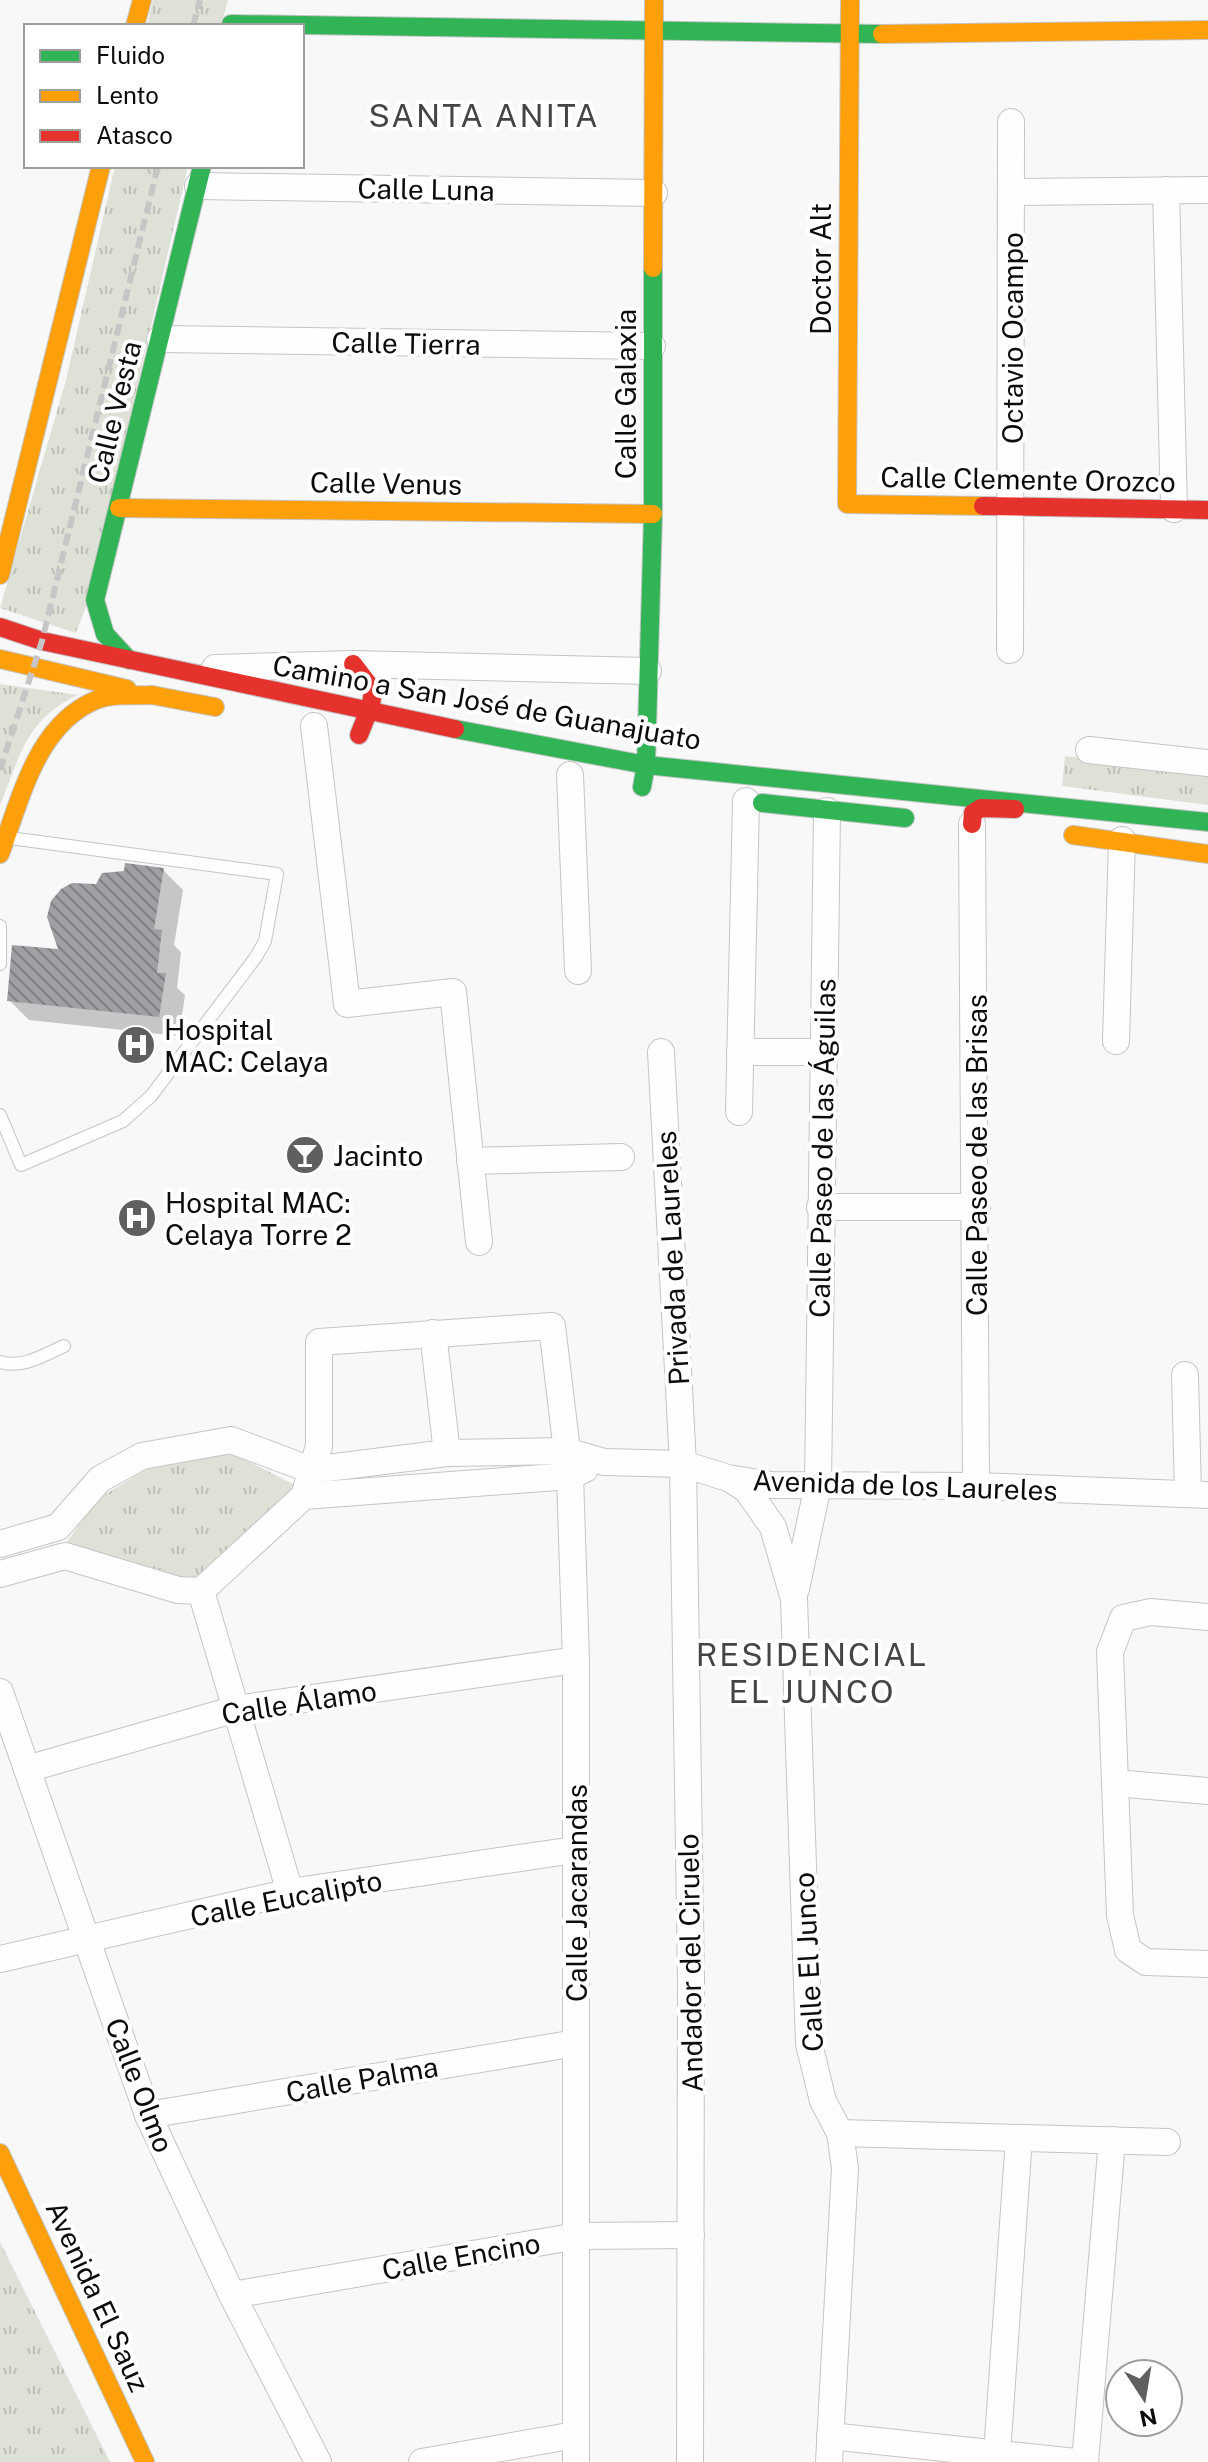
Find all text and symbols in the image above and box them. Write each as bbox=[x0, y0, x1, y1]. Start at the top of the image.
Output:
legend bbox=[24, 24, 304, 168]
text: Fluido bbox=[96, 41, 165, 69]
text: Lento bbox=[96, 81, 159, 109]
district label: SANTA ANITA bbox=[368, 97, 600, 134]
text: Atasco bbox=[96, 121, 173, 149]
street label: Calle Luna bbox=[357, 171, 495, 207]
street label: Doctor Alt bbox=[804, 203, 837, 335]
street label: Octavio Ocampo bbox=[996, 232, 1029, 444]
street label: Calle Galaxia bbox=[609, 309, 642, 479]
street label: Calle Tierra bbox=[331, 325, 481, 361]
street label: Calle Vesta bbox=[80, 337, 148, 487]
street label: Calle Clemente Orozco bbox=[880, 460, 1176, 498]
street label: Calle Venus bbox=[310, 465, 462, 501]
street label: Camino a San José de Guanajuato bbox=[270, 648, 704, 756]
street label: Calle Paseo de las Águilas bbox=[803, 978, 841, 1318]
street label: Calle Paseo de las Brisas bbox=[960, 994, 993, 1316]
place label: Hospital MAC: Celaya bbox=[164, 1013, 329, 1078]
hospital icon: Hospital MAC: Celaya bbox=[115, 1024, 157, 1066]
street label: Privada de Laureles bbox=[649, 1130, 695, 1386]
bar icon: Jacinto bbox=[284, 1134, 326, 1176]
place label: Jacinto bbox=[333, 1139, 423, 1172]
place label: Hospital MAC: Celaya Torre 2 bbox=[165, 1186, 352, 1251]
hospital icon: Hospital MAC: Celaya Torre 2 bbox=[116, 1197, 158, 1239]
street label: Avenida de los Laureles bbox=[752, 1463, 1058, 1507]
district label: RESIDENCIAL EL JUNCO bbox=[696, 1636, 928, 1710]
street label: Calle Álamo bbox=[219, 1673, 379, 1731]
street label: Calle Jacarandas bbox=[560, 1784, 593, 2002]
street label: Andador del Ciruelo bbox=[671, 1833, 709, 2093]
street label: Calle Eucalipto bbox=[187, 1863, 385, 1933]
street label: Calle El Junco bbox=[787, 1871, 829, 2053]
street label: Calle Olmo bbox=[99, 2013, 181, 2157]
street label: Calle Palma bbox=[283, 2049, 441, 2109]
street label: Avenida El Sauz bbox=[39, 2196, 157, 2396]
street label: Calle Encino bbox=[379, 2226, 543, 2286]
north arrow bbox=[1104, 2358, 1184, 2438]
text: N bbox=[1137, 2403, 1159, 2432]

